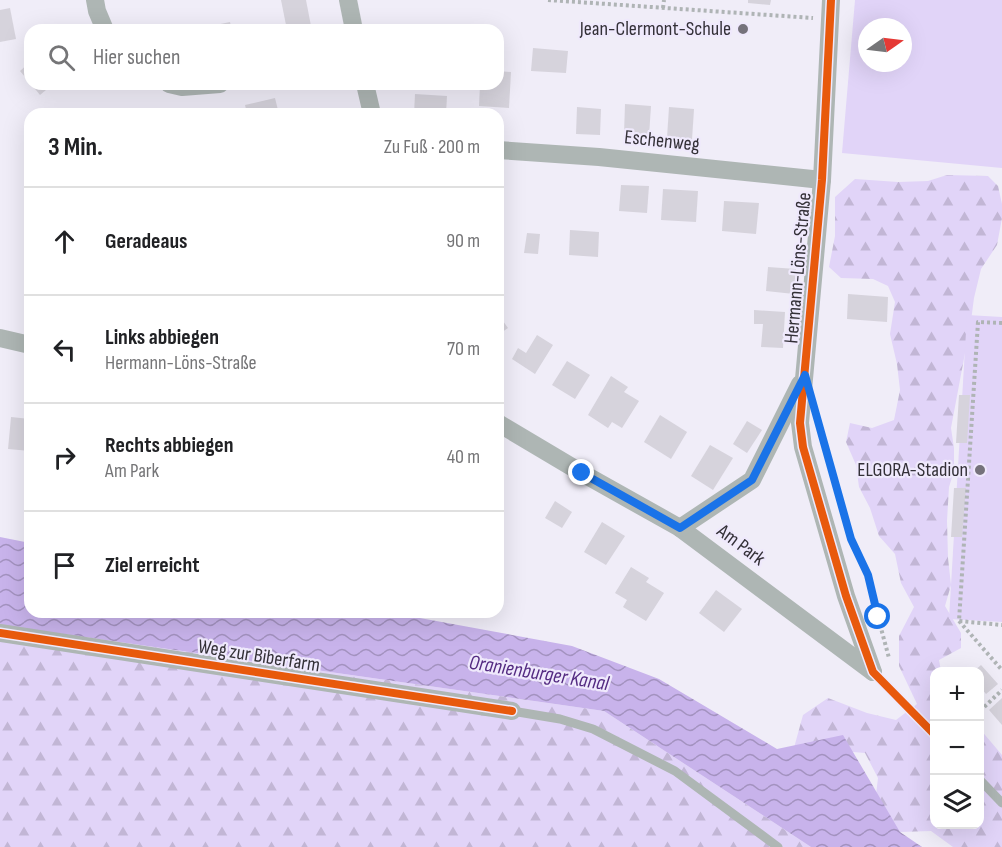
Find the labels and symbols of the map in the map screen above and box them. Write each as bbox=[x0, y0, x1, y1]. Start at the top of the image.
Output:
place label: Jean-Clermont-Schule bbox=[579, 17, 731, 41]
north arrow bbox=[858, 18, 912, 72]
marker: Jean-Clermont-Schule bbox=[736, 22, 750, 36]
street label: Eschenweg bbox=[623, 125, 701, 157]
street label: Hermann-Löns-Straße bbox=[779, 191, 817, 345]
place label: ELGORA-Stadion bbox=[857, 458, 968, 482]
route end bbox=[568, 459, 594, 485]
marker: ELGORA-Stadion bbox=[973, 463, 987, 477]
street label: Am Park bbox=[711, 518, 770, 571]
route start bbox=[864, 603, 890, 629]
street label: Weg zur Biberfarm bbox=[196, 635, 322, 677]
water label: Oranienburger Kanal bbox=[467, 650, 612, 697]

